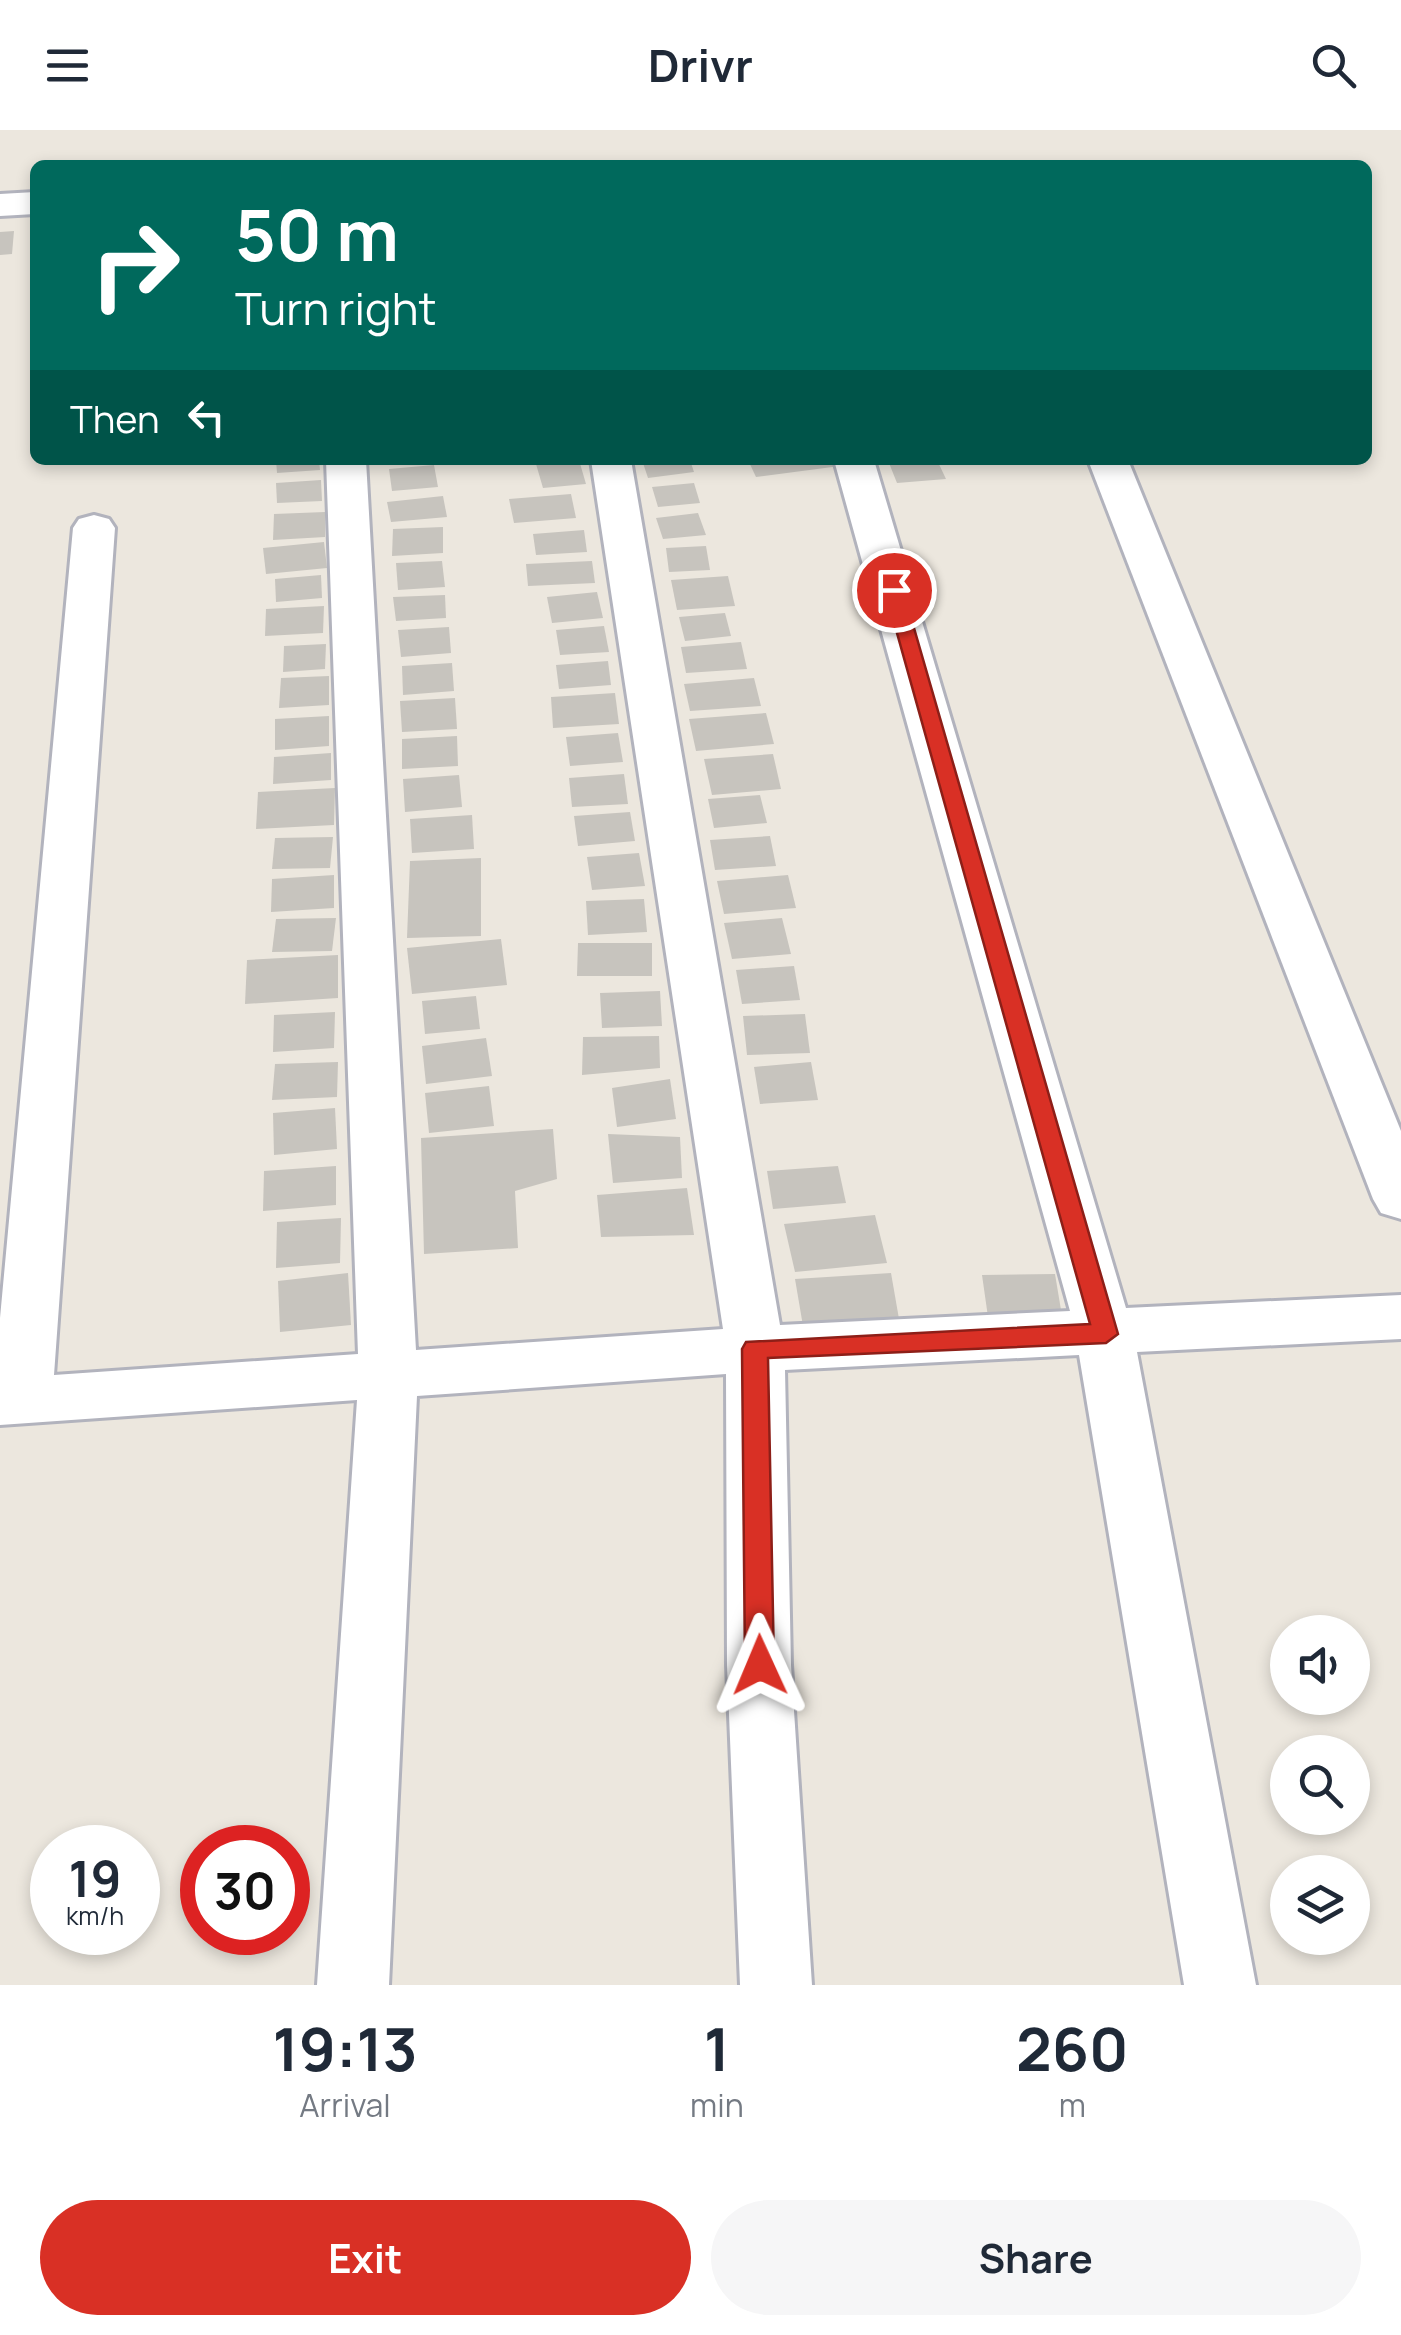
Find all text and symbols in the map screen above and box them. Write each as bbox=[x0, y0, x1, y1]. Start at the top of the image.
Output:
text: Drivr bbox=[648, 34, 753, 96]
icon: menu bbox=[40, 38, 95, 93]
icon: search bbox=[1306, 38, 1361, 93]
text: 50 m bbox=[235, 186, 399, 282]
icon: right bbox=[70, 200, 200, 330]
text: Turn right bbox=[235, 277, 436, 339]
icon: left bbox=[179, 390, 234, 445]
text: Then bbox=[70, 392, 159, 444]
pin bbox=[852, 548, 937, 633]
icon: arrive bbox=[867, 563, 922, 618]
position arrow bbox=[708, 1613, 812, 1717]
map controls bbox=[1270, 1615, 1370, 1955]
button: sound bbox=[1270, 1615, 1370, 1715]
button: search bbox=[1270, 1735, 1370, 1835]
speed limit sign: 30 bbox=[180, 1825, 310, 1955]
text: 19 bbox=[69, 1844, 121, 1912]
button: layers bbox=[1270, 1855, 1370, 1955]
text: km/h bbox=[66, 1898, 124, 1933]
text: 19:13 bbox=[272, 2007, 418, 2089]
text: 1 bbox=[704, 2007, 730, 2089]
text: 260 bbox=[1016, 2007, 1129, 2089]
text: Arrival bbox=[299, 2083, 391, 2127]
text: min bbox=[690, 2083, 744, 2127]
text: m bbox=[1059, 2083, 1086, 2127]
button: Exit bbox=[40, 2200, 691, 2315]
button: Share bbox=[711, 2200, 1361, 2315]

